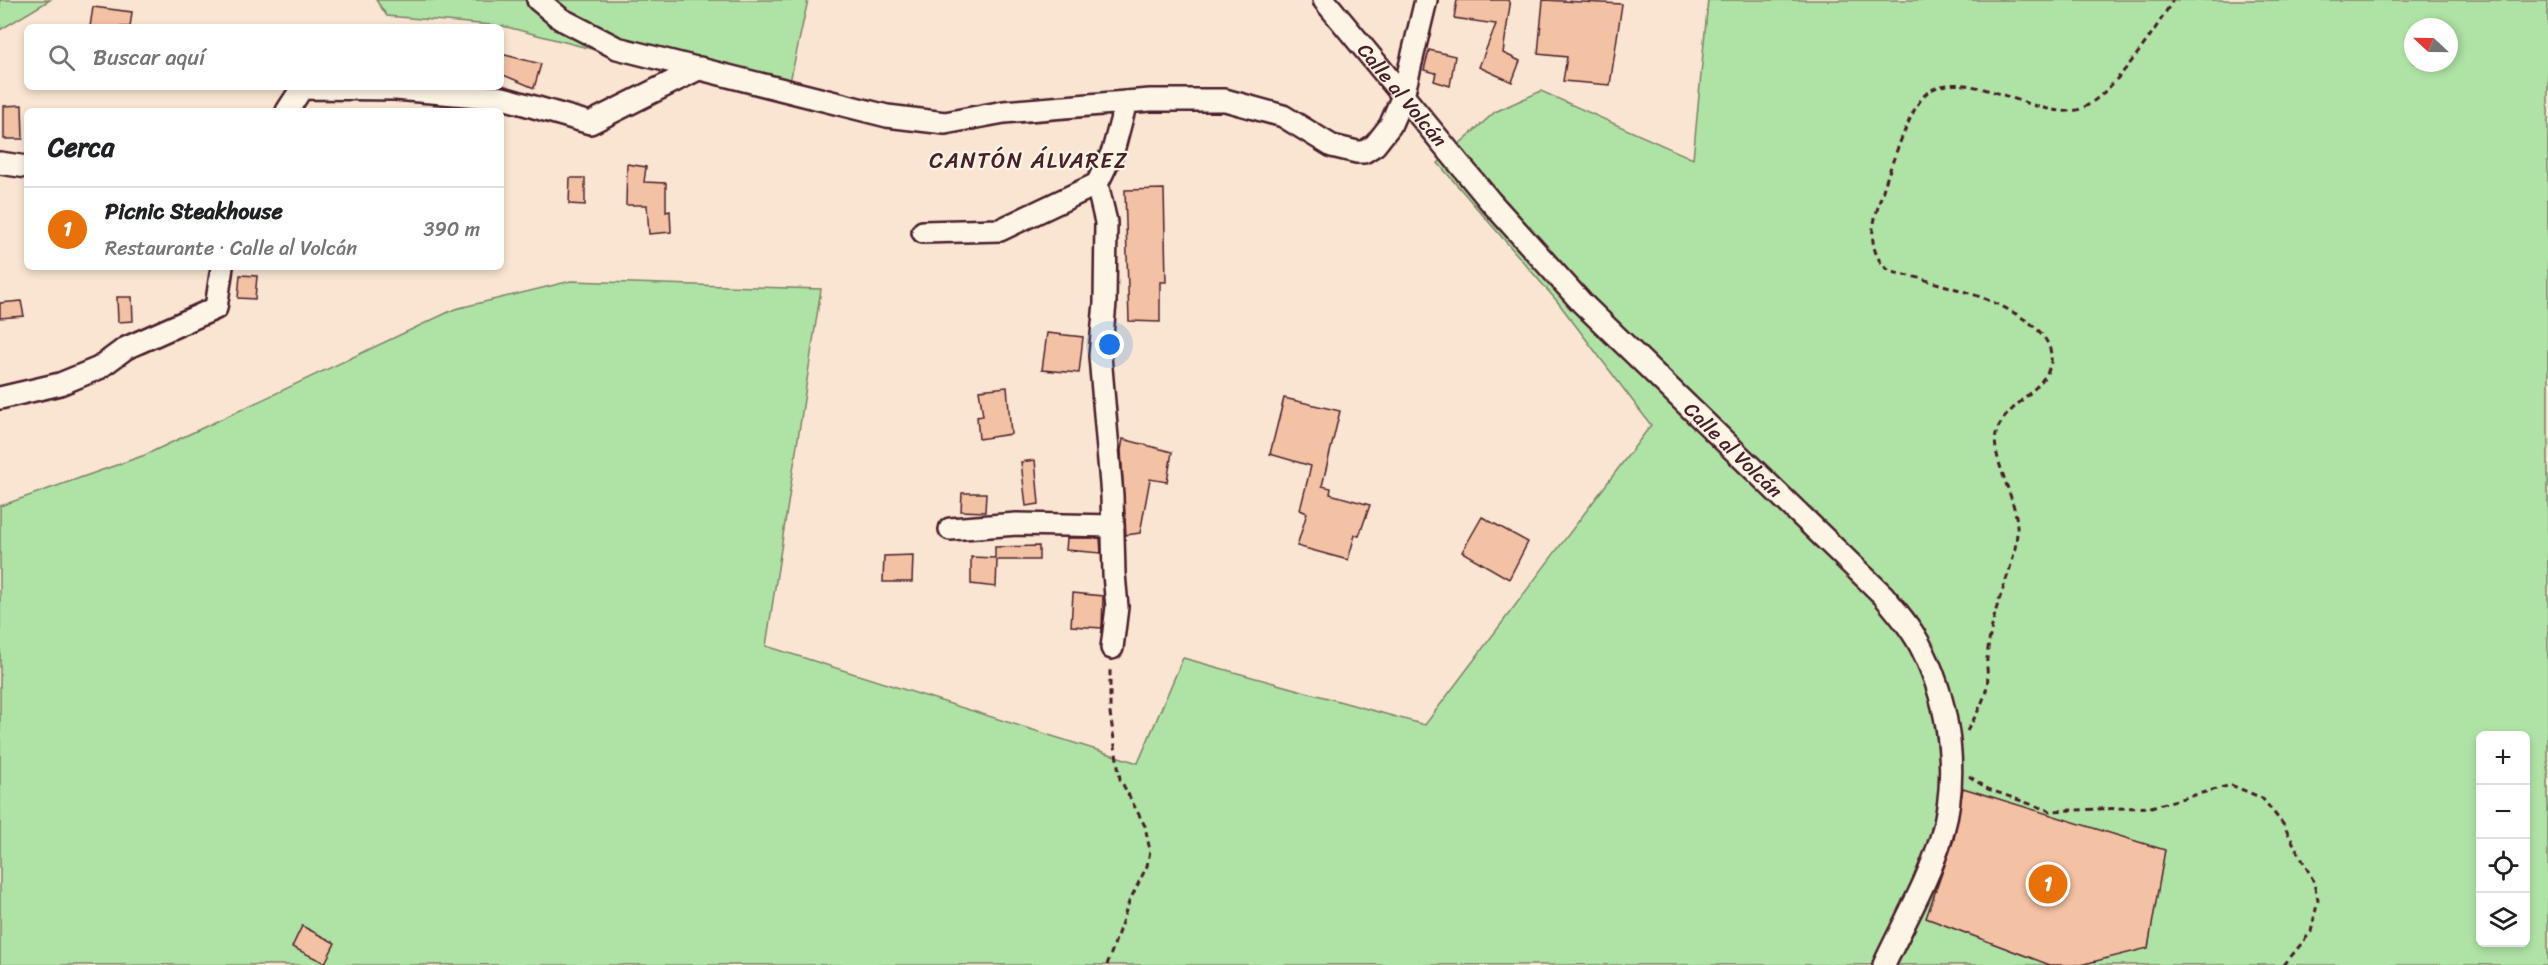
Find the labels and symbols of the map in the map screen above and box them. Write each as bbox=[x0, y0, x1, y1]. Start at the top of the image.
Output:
north arrow bbox=[2404, 18, 2458, 72]
street label: Calle al Volcán bbox=[1348, 35, 1456, 155]
district label: CANTÓN ÁLVAREZ bbox=[929, 141, 1129, 180]
your location bbox=[1095, 330, 1124, 359]
street label: Calle al Volcán bbox=[1675, 393, 1791, 507]
pin: 1 bbox=[2028, 862, 2068, 906]

